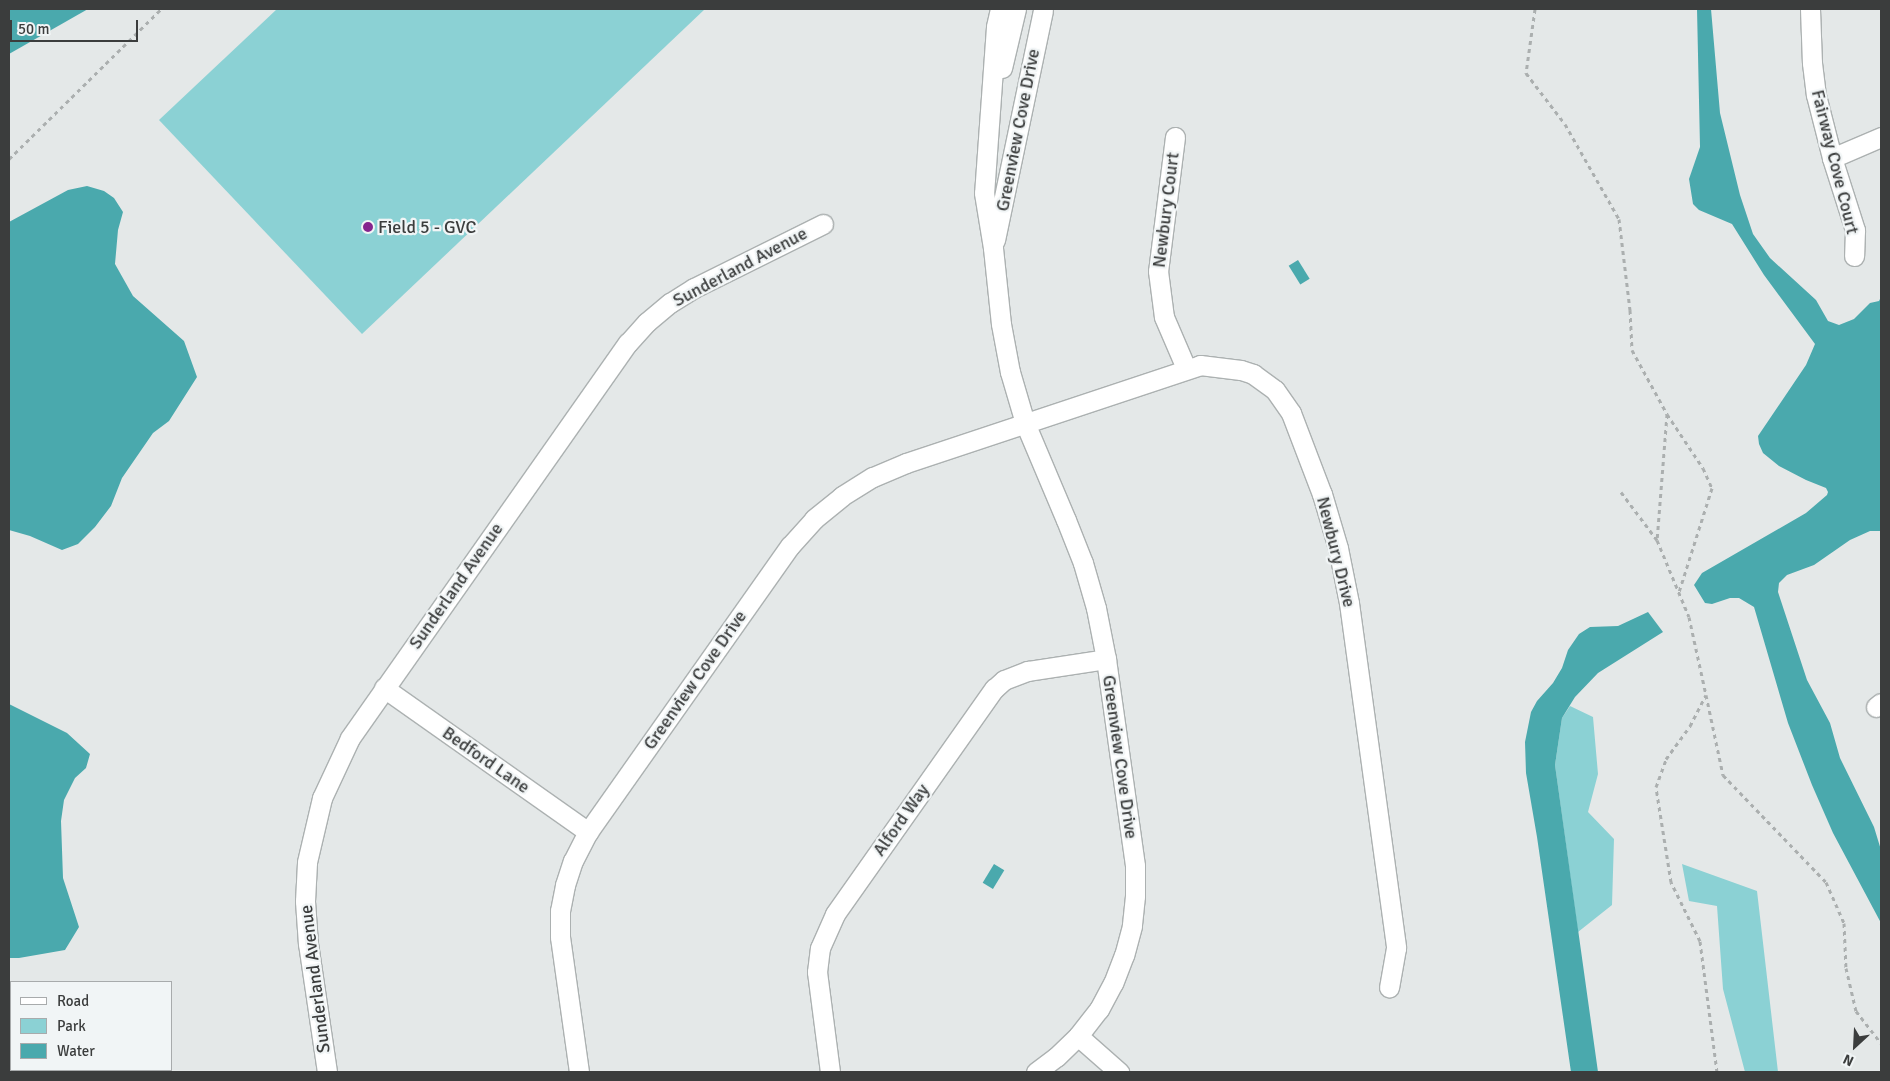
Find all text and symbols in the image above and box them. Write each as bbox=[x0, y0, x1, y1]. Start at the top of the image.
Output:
scale bar bbox=[12, 10, 140, 42]
text: 50 m bbox=[18, 20, 49, 38]
street label: Greenview Cove Drive bbox=[992, 47, 1044, 213]
street label: Fairway Cove Court bbox=[1807, 88, 1863, 236]
street label: Newbury Court bbox=[1148, 151, 1184, 269]
place label: Field 5 - GVC bbox=[378, 216, 476, 238]
marker: Field 5 - GVC bbox=[362, 221, 374, 233]
street label: Sunderland Avenue bbox=[669, 223, 811, 311]
street label: Newbury Drive bbox=[1312, 495, 1360, 609]
street label: Sunderland Avenue bbox=[404, 519, 508, 653]
street label: Greenview Cove Drive bbox=[639, 606, 751, 754]
street label: Greenview Cove Drive bbox=[1098, 674, 1142, 840]
street label: Bedford Lane bbox=[438, 722, 534, 798]
street label: Alford Way bbox=[868, 780, 934, 860]
street label: Sunderland Avenue bbox=[295, 904, 335, 1054]
legend bbox=[10, 981, 172, 1071]
text: Road bbox=[57, 992, 89, 1010]
text: Park bbox=[57, 1017, 86, 1035]
north arrow bbox=[1830, 1021, 1880, 1071]
text: Water bbox=[57, 1042, 95, 1060]
text: N bbox=[1840, 1050, 1856, 1070]

